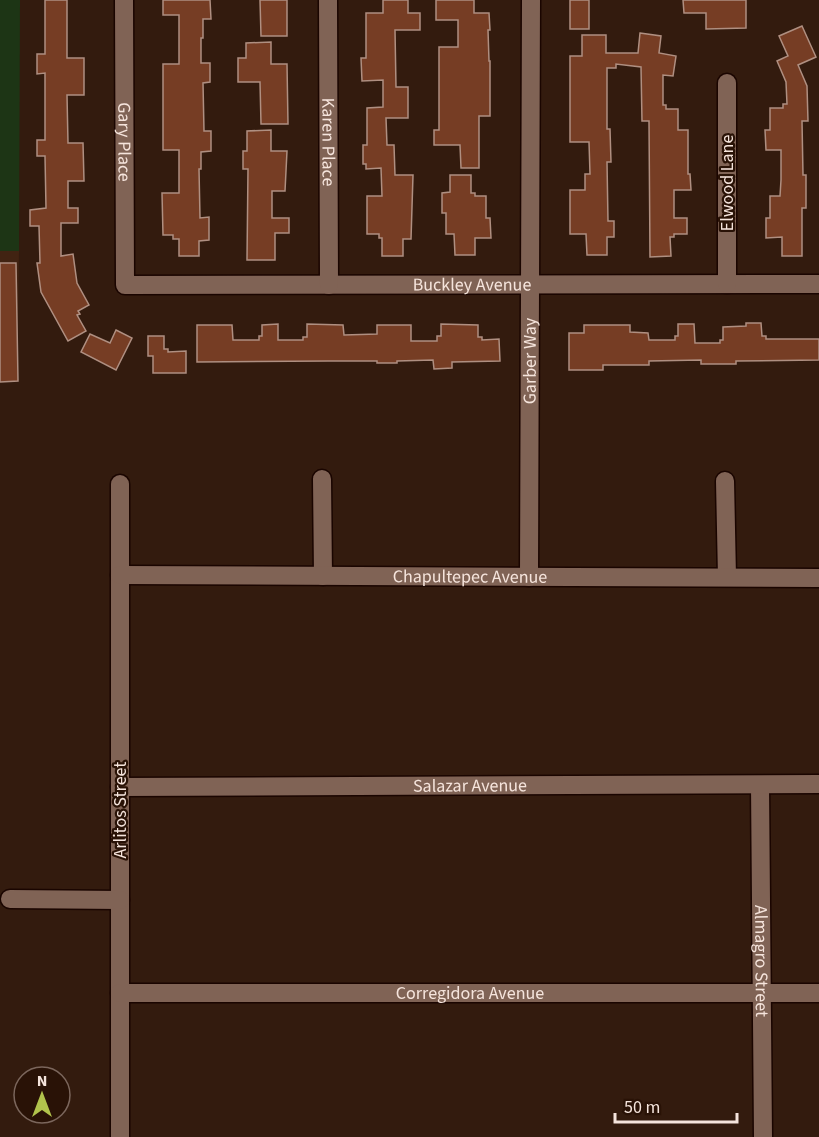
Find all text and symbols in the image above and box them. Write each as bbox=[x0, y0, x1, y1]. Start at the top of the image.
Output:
street label: Karen Place bbox=[315, 98, 341, 186]
street label: Gary Place bbox=[111, 102, 137, 182]
street label: Elwood Lane bbox=[715, 135, 740, 231]
street label: Buckley Avenue bbox=[413, 272, 531, 298]
street label: Garber Way bbox=[518, 317, 543, 404]
street label: Chapultepec Avenue bbox=[393, 564, 547, 590]
street label: Arlitos Street bbox=[108, 762, 133, 858]
street label: Salazar Avenue bbox=[413, 773, 527, 799]
street label: Almagro Street bbox=[748, 905, 774, 1017]
street label: Corregidora Avenue bbox=[396, 981, 544, 1006]
north arrow bbox=[12, 1065, 72, 1125]
text: N bbox=[37, 1070, 47, 1092]
scale bar bbox=[615, 1086, 736, 1124]
text: 50 m bbox=[624, 1095, 660, 1120]

